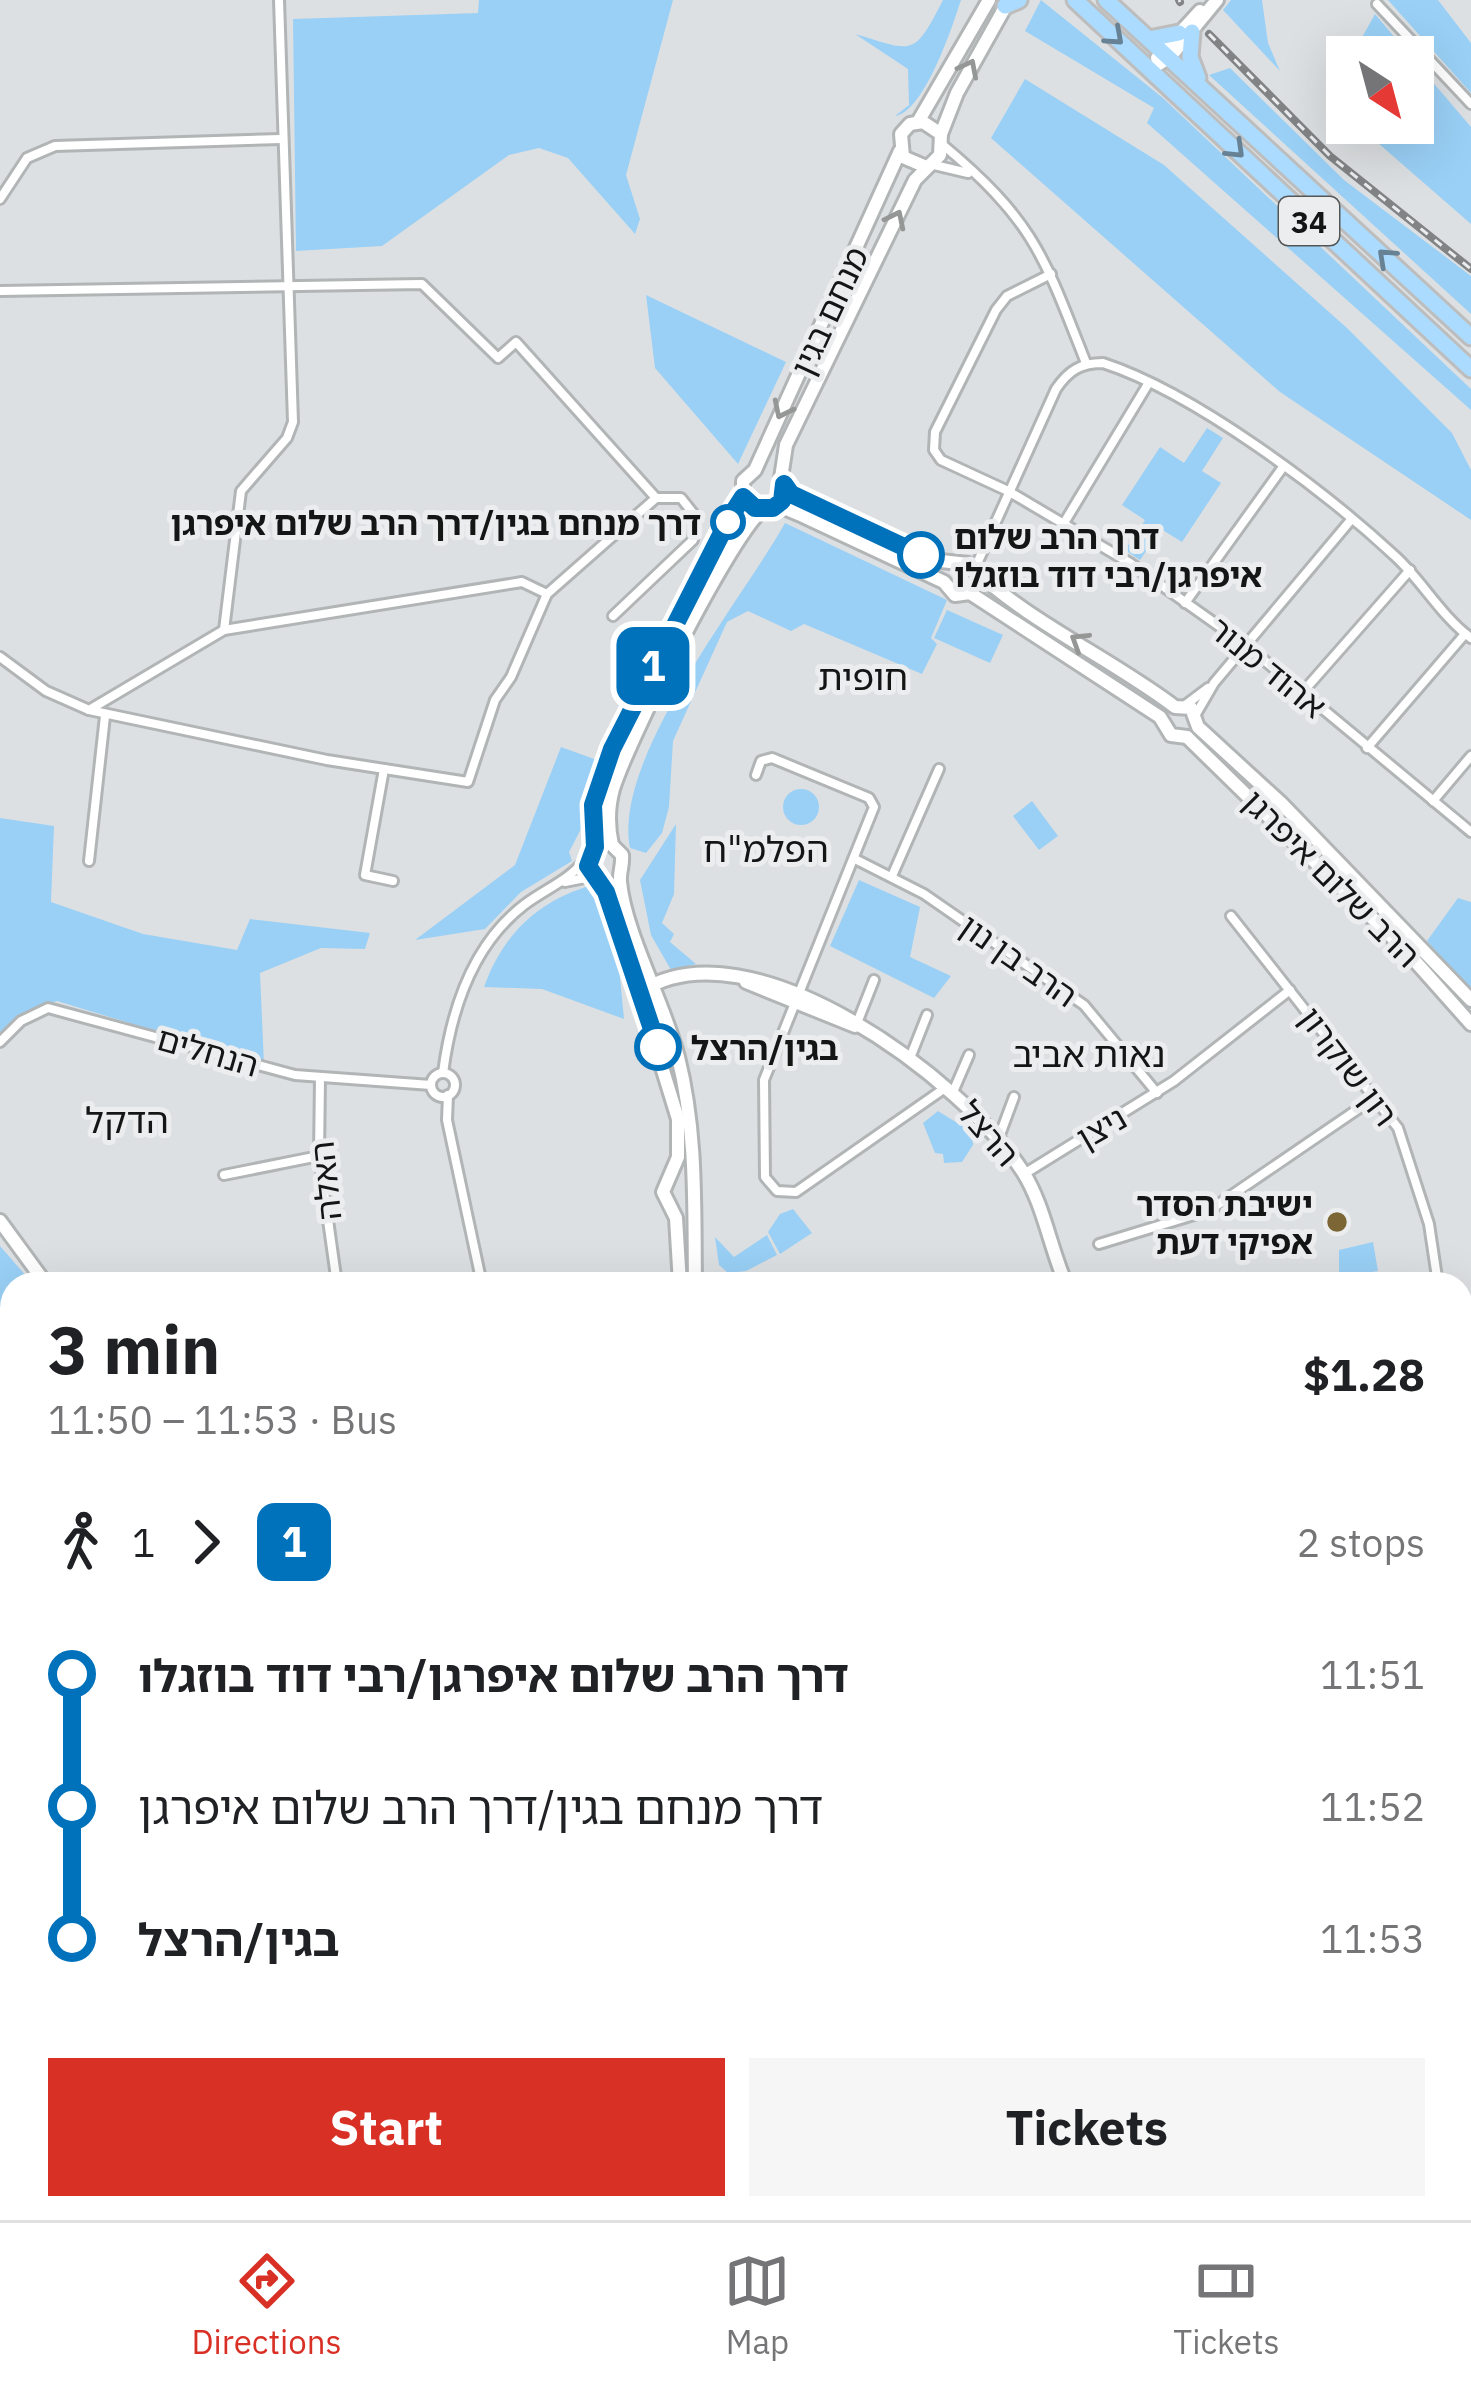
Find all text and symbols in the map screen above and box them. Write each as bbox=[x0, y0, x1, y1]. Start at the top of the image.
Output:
one-way arrow bbox=[1102, 23, 1123, 44]
north arrow bbox=[1326, 36, 1434, 144]
map controls bbox=[1326, 36, 1434, 144]
one-way arrow bbox=[955, 59, 978, 81]
one-way arrow bbox=[1222, 136, 1244, 158]
road number: 34 bbox=[1279, 197, 1339, 245]
one-way arrow bbox=[881, 210, 905, 231]
street label: מנחם בגין bbox=[781, 240, 877, 382]
one-way arrow bbox=[1378, 250, 1400, 272]
one-way arrow bbox=[772, 398, 796, 419]
place label: דרך מנחם בגין/דרך הרב שלום איפרגן bbox=[171, 501, 701, 544]
marker: דרך מנחם בגין/דרך הרב שלום איפרגן bbox=[712, 506, 744, 538]
place label: דרך הרב שלום איפרגן/רבי דוד בוזגלו bbox=[954, 515, 1262, 596]
marker: דרך הרב שלום איפרגן/רבי דוד בוזגלו bbox=[899, 533, 943, 577]
street label: אהוד מנור bbox=[1201, 607, 1335, 727]
line badge: 1 bbox=[614, 627, 692, 705]
one-way arrow bbox=[1070, 633, 1092, 655]
text: 1 bbox=[640, 638, 666, 693]
district label: חופית bbox=[818, 653, 908, 700]
street label: הרב שלום איפרגן bbox=[1234, 780, 1430, 976]
district label: הפלמ"ח bbox=[703, 825, 829, 872]
street label: הרב בן נון bbox=[952, 904, 1086, 1016]
street label: רון שוקרון bbox=[1290, 998, 1408, 1134]
street label: הנחלים bbox=[152, 1016, 264, 1086]
marker: בגין/הרצל bbox=[636, 1025, 680, 1069]
place label: בגין/הרצל bbox=[691, 1026, 839, 1069]
district label: נאות אביב bbox=[1013, 1030, 1165, 1077]
street label: הרצל bbox=[949, 1091, 1029, 1175]
district label: הדקל bbox=[85, 1096, 169, 1143]
street label: ניצן bbox=[1068, 1096, 1134, 1158]
street label: האלה bbox=[299, 1139, 351, 1223]
place label: ישיבת הסדר אפיקי דעת bbox=[1136, 1182, 1313, 1263]
marker: ישיבת הסדר אפיקי דעת bbox=[1324, 1209, 1350, 1235]
text: 3 min bbox=[48, 1306, 220, 1392]
text: $1.28 bbox=[1303, 1345, 1425, 1403]
text: 11:50 – 11:53 · Bus bbox=[48, 1394, 397, 1445]
icon: walk bbox=[48, 1509, 114, 1575]
icon: forward bbox=[173, 1509, 239, 1575]
text: 1 bbox=[281, 1514, 307, 1569]
text: 1 bbox=[132, 1517, 155, 1568]
text: 2 stops bbox=[1297, 1517, 1425, 1568]
text: דרך הרב שלום איפרגן/רבי דוד בוזגלו bbox=[138, 1646, 849, 1704]
text: 11:51 bbox=[1320, 1649, 1425, 1700]
text: דרך מנחם בגין/דרך הרב שלום איפרגן bbox=[138, 1778, 823, 1836]
text: 11:52 bbox=[1320, 1781, 1425, 1832]
text: בגין/הרצל bbox=[138, 1910, 339, 1968]
text: 11:53 bbox=[1320, 1913, 1425, 1964]
button: Start bbox=[48, 2058, 725, 2196]
button: Tickets bbox=[749, 2058, 1425, 2196]
tab: Directions bbox=[191, 2248, 342, 2363]
tab: Map bbox=[724, 2248, 790, 2363]
tab: Tickets bbox=[1173, 2248, 1280, 2363]

